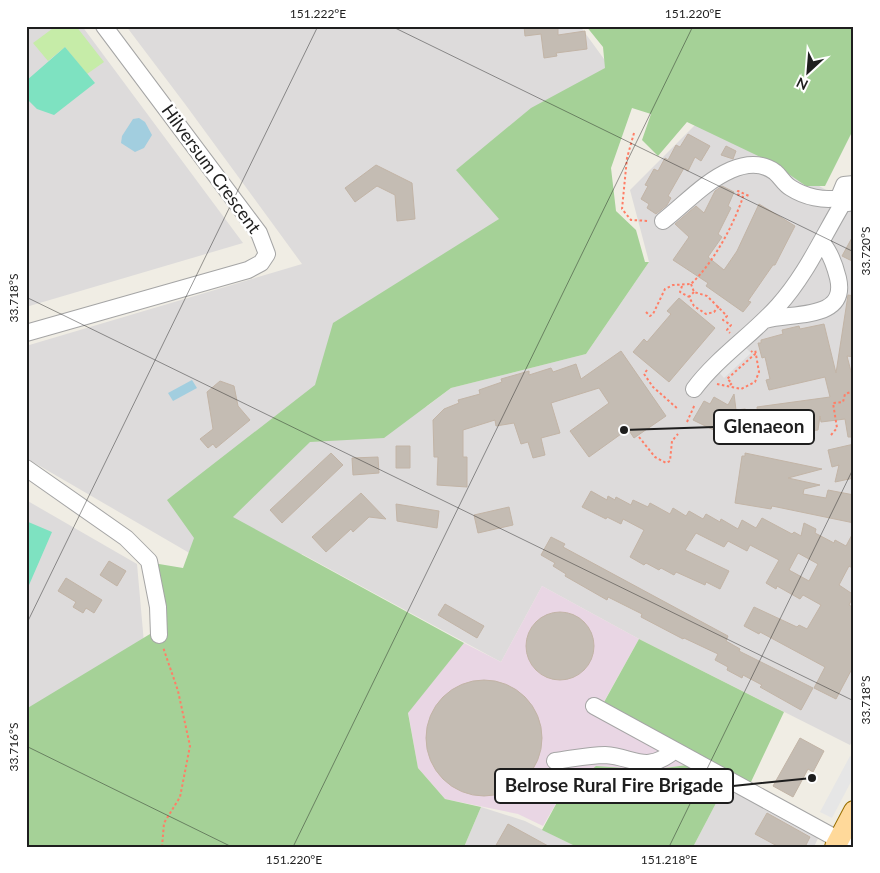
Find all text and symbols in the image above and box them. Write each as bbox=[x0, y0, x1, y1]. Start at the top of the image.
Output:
text: 151.222°E bbox=[290, 6, 346, 21]
text: 151.220°E bbox=[665, 6, 721, 21]
north arrow bbox=[782, 48, 832, 98]
text: N bbox=[794, 74, 811, 94]
street label: Hilversum Crescent bbox=[158, 100, 266, 238]
text: 33.720°S bbox=[858, 226, 873, 276]
text: 33.718°S bbox=[6, 273, 21, 323]
callout: Glenaeon bbox=[714, 410, 814, 444]
text: Glenaeon bbox=[724, 414, 804, 437]
text: 33.718°S bbox=[858, 675, 873, 725]
text: 33.716°S bbox=[6, 722, 21, 772]
callout: Belrose Rural Fire Brigade bbox=[495, 769, 733, 803]
text: Belrose Rural Fire Brigade bbox=[505, 773, 723, 796]
text: 151.220°E bbox=[266, 852, 322, 867]
text: 151.218°E bbox=[641, 852, 697, 867]

